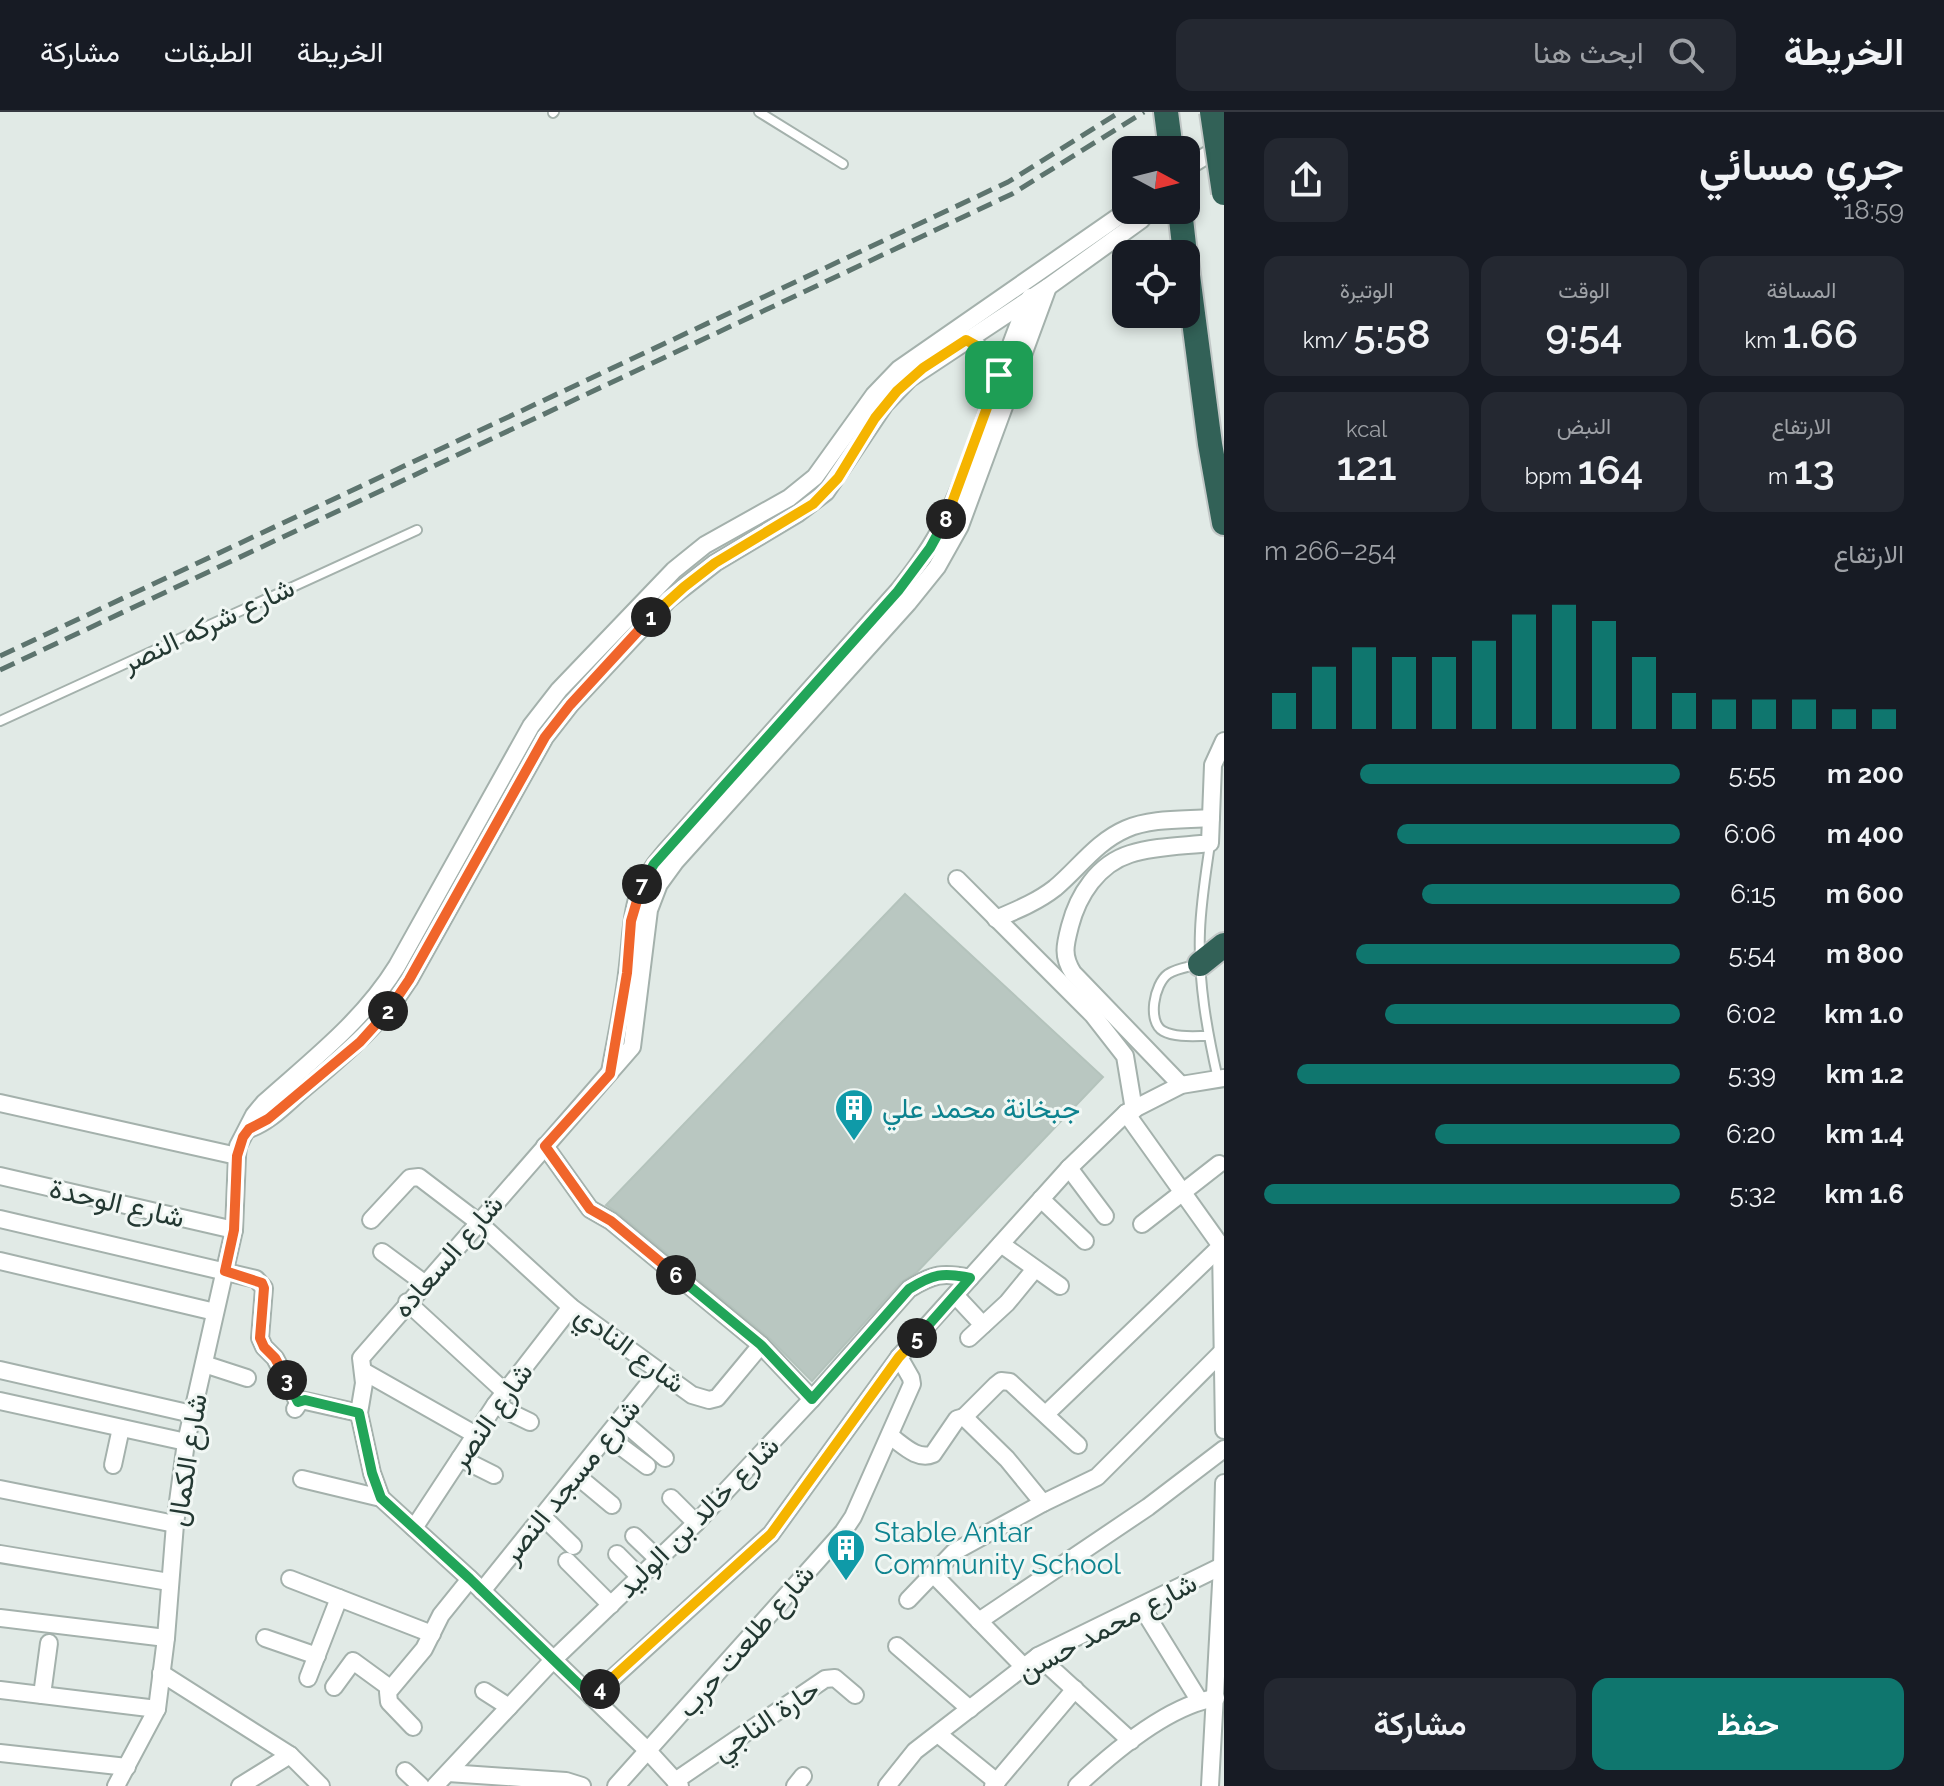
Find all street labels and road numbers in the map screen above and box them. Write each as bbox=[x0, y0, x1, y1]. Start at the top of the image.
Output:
street label: شارع شركه النصر bbox=[116, 571, 300, 682]
street label: شارع الوحدة bbox=[46, 1171, 188, 1236]
street label: شارع السعاده bbox=[386, 1188, 512, 1325]
street label: شارع النادي bbox=[565, 1298, 691, 1405]
street label: شارع النصر bbox=[442, 1356, 541, 1478]
street label: شارع الكمال bbox=[160, 1391, 216, 1529]
street label: شارع مسجد النصر bbox=[494, 1392, 649, 1572]
street label: شارع خالد بن الوليد bbox=[610, 1429, 787, 1606]
street label: شارع طلعت حرب bbox=[671, 1558, 823, 1725]
street label: شارع محمد حسن bbox=[1012, 1566, 1203, 1690]
street label: حارة الناجي bbox=[706, 1672, 829, 1773]

